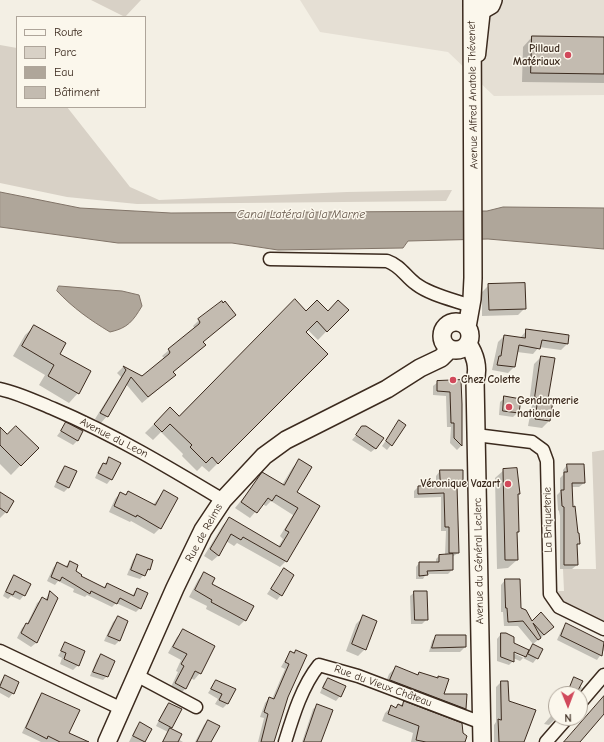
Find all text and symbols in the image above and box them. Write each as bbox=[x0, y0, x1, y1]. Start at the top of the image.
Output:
legend bbox=[16, 16, 146, 108]
street label: Avenue Alfred Anatole Thévenet bbox=[465, 21, 481, 169]
text: Route bbox=[54, 25, 83, 39]
place label: Pillaud Matériaux bbox=[513, 42, 560, 68]
text: Parc bbox=[54, 45, 77, 59]
marker: Pillaud Matériaux bbox=[563, 50, 573, 60]
text: Eau bbox=[54, 65, 74, 79]
text: Bâtiment bbox=[54, 85, 100, 99]
water label: Canal Latéral à la Marne bbox=[237, 208, 365, 222]
place label: Chez Colette bbox=[461, 373, 520, 387]
marker: Chez Colette bbox=[448, 375, 458, 385]
place label: Gendarmerie nationale bbox=[517, 394, 579, 420]
marker: Gendarmerie nationale bbox=[504, 402, 514, 412]
street label: Avenue du Leon bbox=[78, 415, 150, 461]
place label: Véronique Vazart bbox=[421, 477, 500, 491]
marker: Véronique Vazart bbox=[503, 479, 513, 489]
street label: La Briqueterie bbox=[541, 487, 555, 553]
street label: Avenue du Général Leclerc bbox=[471, 498, 487, 624]
street label: Rue de Reims bbox=[183, 502, 225, 564]
street label: Rue du Vieux Château bbox=[332, 662, 434, 710]
north arrow bbox=[548, 686, 588, 726]
text: N bbox=[564, 711, 572, 724]

